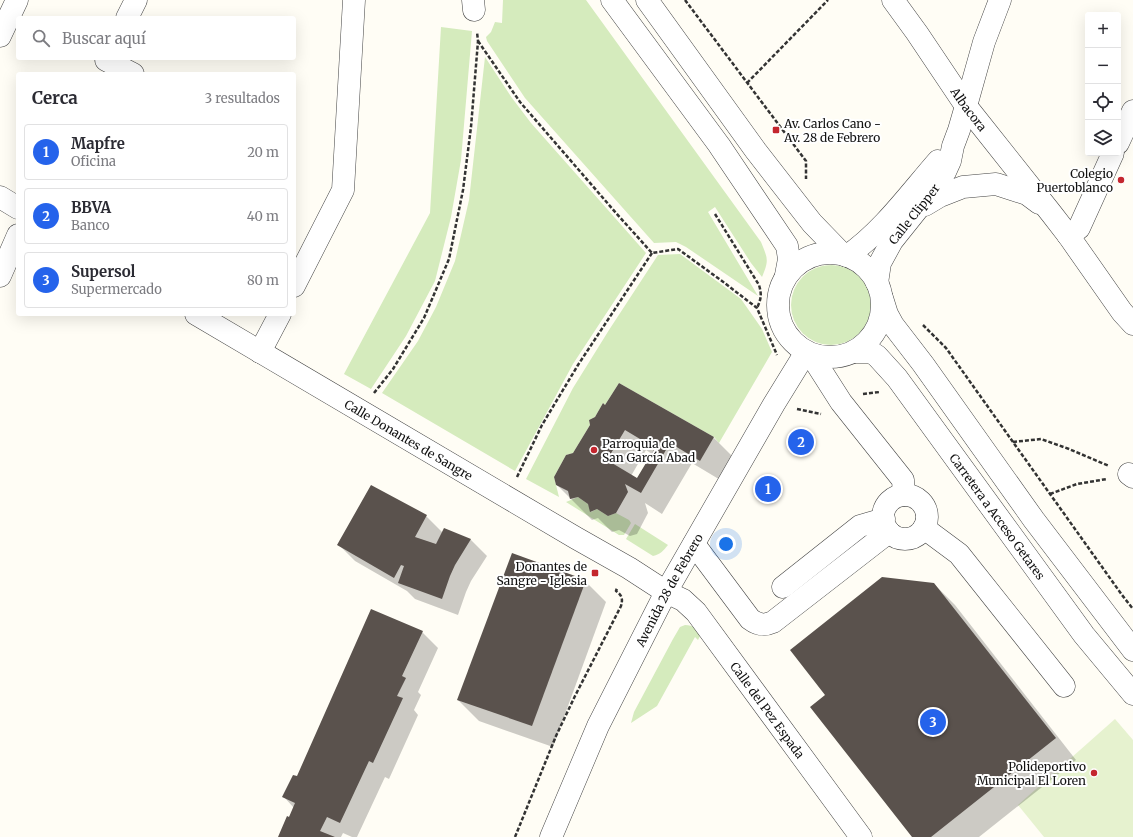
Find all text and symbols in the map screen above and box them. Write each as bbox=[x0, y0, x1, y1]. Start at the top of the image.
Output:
map controls bbox=[1085, 12, 1121, 156]
button: + bbox=[1085, 12, 1121, 48]
search box bbox=[16, 16, 296, 60]
icon: search bbox=[30, 27, 52, 49]
text: Buscar aquí bbox=[62, 29, 146, 48]
button: − bbox=[1085, 48, 1121, 84]
street label: Albacora bbox=[947, 83, 991, 134]
button: locate bbox=[1085, 84, 1121, 120]
text: Cerca bbox=[32, 87, 78, 109]
text: 3 resultados bbox=[205, 90, 280, 107]
place label: Av. Carlos Cano - Av. 28 de Febrero bbox=[783, 116, 881, 145]
button: layers bbox=[1085, 120, 1121, 156]
marker: Av. Carlos Cano - Av. 28 de Febrero bbox=[771, 125, 781, 135]
text: Mapfre bbox=[71, 134, 125, 153]
text: 1 bbox=[43, 144, 49, 161]
text: 20 m bbox=[247, 144, 279, 161]
text: Oficina bbox=[71, 153, 116, 170]
place label: Colegio Puertoblanco bbox=[1037, 166, 1113, 195]
marker: Colegio Puertoblanco bbox=[1116, 175, 1126, 185]
street label: Calle Clipper bbox=[885, 180, 943, 247]
text: BBVA bbox=[71, 198, 111, 217]
text: 2 bbox=[42, 208, 50, 225]
text: 40 m bbox=[247, 208, 279, 225]
text: Banco bbox=[71, 217, 110, 234]
text: Supersol bbox=[71, 262, 135, 281]
text: 3 bbox=[42, 272, 50, 289]
text: 80 m bbox=[247, 272, 279, 289]
text: Supermercado bbox=[71, 281, 162, 298]
street label: Calle Donantes de Sangre bbox=[342, 396, 475, 483]
pin: 2 bbox=[788, 427, 814, 457]
place label: Parroquia de San García Abad bbox=[602, 436, 695, 465]
marker: Parroquia de San García Abad bbox=[589, 445, 599, 455]
street label: Carretera a Acceso Getares bbox=[947, 450, 1049, 582]
pin: 1 bbox=[755, 474, 781, 504]
street label: Avenida 28 de Febrero bbox=[632, 531, 706, 650]
your location bbox=[716, 534, 736, 554]
place label: Donantes de Sangre - Iglesia bbox=[496, 559, 588, 588]
marker: Donantes de Sangre - Iglesia bbox=[590, 568, 600, 578]
street label: Calle del Pez Espada bbox=[728, 659, 808, 761]
pin: 3 bbox=[920, 707, 946, 737]
place label: Polideportivo Municipal El Loren bbox=[977, 759, 1086, 788]
marker: Polideportivo Municipal El Loren bbox=[1089, 768, 1099, 778]

